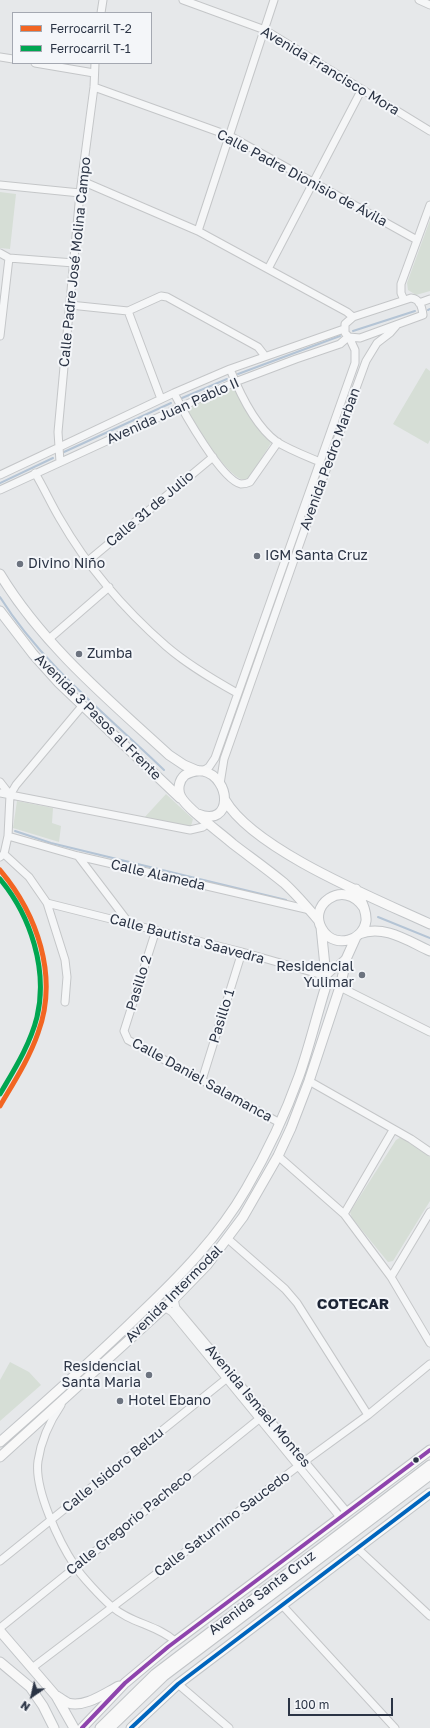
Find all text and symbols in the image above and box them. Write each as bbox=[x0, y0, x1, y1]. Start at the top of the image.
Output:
legend bbox=[12, 12, 152, 64]
text: Ferrocarril T-2 bbox=[50, 21, 132, 36]
street label: Avenida Francisco Mora bbox=[258, 23, 402, 119]
text: Ferrocarril T-1 bbox=[50, 41, 131, 56]
street label: Calle Padre Dionisio de Ávila bbox=[214, 126, 390, 230]
street label: Calle Padre José Molina Campo bbox=[56, 156, 94, 368]
street label: Avenida Juan Pablo II bbox=[104, 374, 242, 448]
street label: Avenida Pedro Marban bbox=[296, 386, 364, 532]
street label: Calle 31 de Julio bbox=[103, 467, 197, 551]
place label: IGM Santa Cruz bbox=[265, 548, 368, 564]
marker: IGM Santa Cruz bbox=[252, 551, 262, 561]
place label: Divino Niño bbox=[28, 556, 105, 572]
marker: Divino Niño bbox=[15, 559, 25, 569]
place label: Zumba bbox=[87, 646, 132, 662]
marker: Zumba bbox=[74, 649, 84, 659]
street label: Avenida 3 Pasos al Frente bbox=[31, 650, 165, 784]
street label: Calle Alameda bbox=[109, 856, 207, 894]
street label: Calle Bautista Saavedra bbox=[108, 910, 266, 968]
street label: Pasillo 2 bbox=[123, 953, 155, 1013]
place label: Residencial Yulimar bbox=[276, 959, 354, 992]
marker: Residencial Yulimar bbox=[357, 970, 367, 980]
street label: Pasillo 1 bbox=[206, 987, 238, 1045]
street label: Calle Daniel Salamanca bbox=[129, 1034, 275, 1126]
street label: Avenida Intermodal bbox=[122, 1242, 226, 1346]
district label: COTECAR bbox=[317, 1295, 389, 1313]
street label: Avenida Ismael Montes bbox=[202, 1341, 314, 1471]
place label: Residencial Santa Maria bbox=[62, 1359, 141, 1392]
marker: Residencial Santa Maria bbox=[144, 1370, 154, 1380]
place label: Hotel Ebano bbox=[128, 1393, 211, 1409]
marker: Hotel Ebano bbox=[115, 1396, 125, 1406]
street label: Calle Isidoro Belzu bbox=[59, 1424, 167, 1516]
unlabelled marker bbox=[411, 1455, 421, 1465]
street label: Calle Gregorio Pacheco bbox=[63, 1467, 195, 1579]
street label: Calle Saturnino Saucedo bbox=[151, 1468, 293, 1580]
street label: Avenida Santa Cruz bbox=[205, 1547, 319, 1639]
north arrow bbox=[12, 1676, 52, 1716]
scale bar bbox=[290, 1690, 395, 1716]
text: 100 m bbox=[295, 1697, 329, 1712]
text: N bbox=[18, 1699, 32, 1714]

